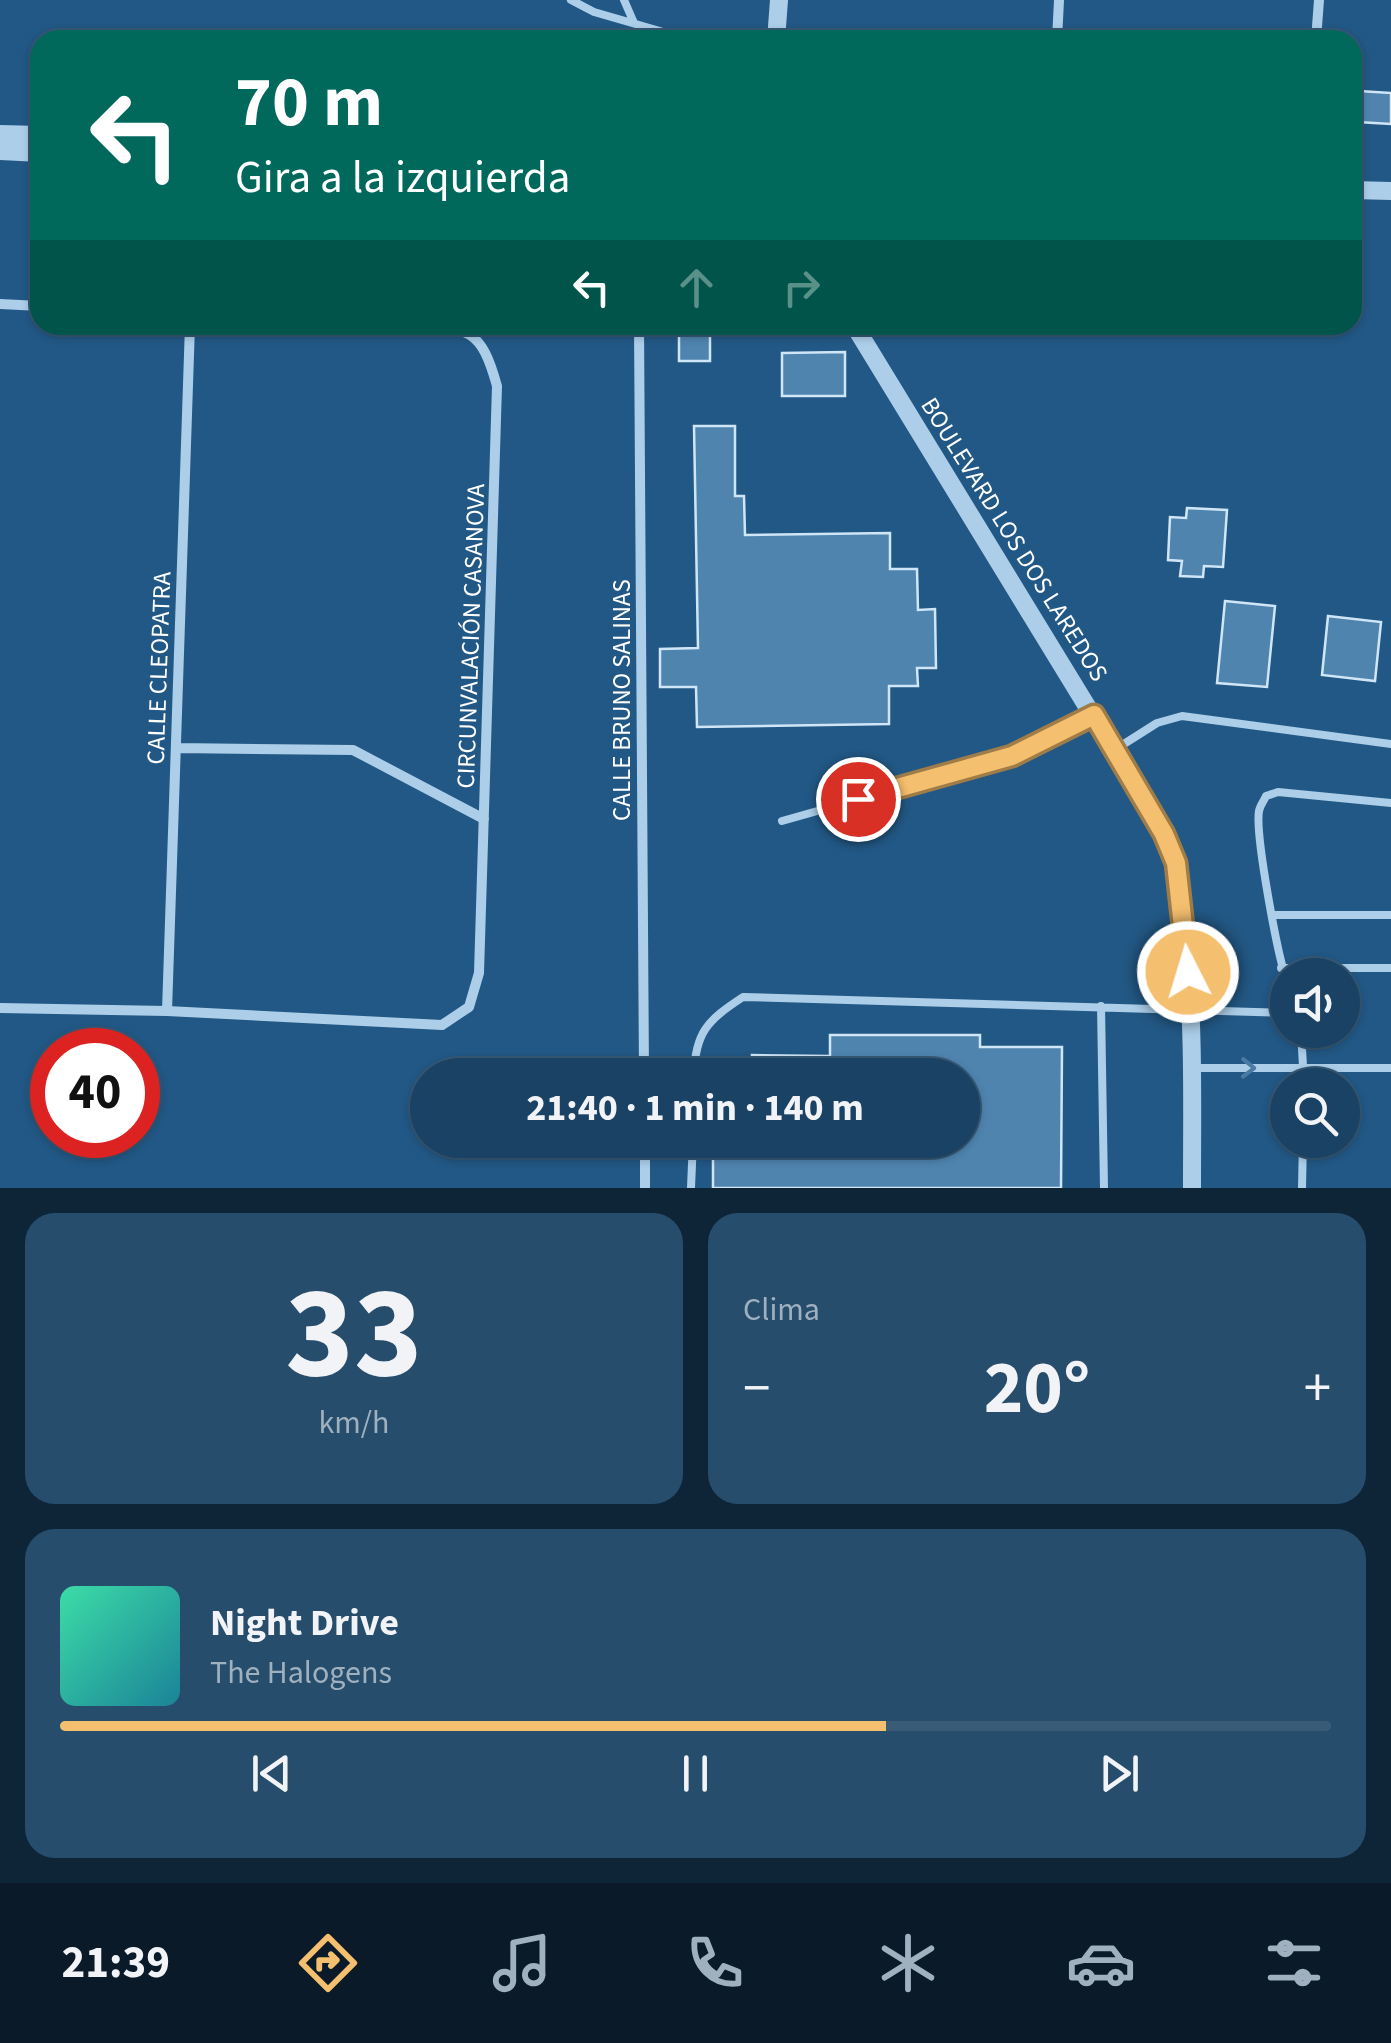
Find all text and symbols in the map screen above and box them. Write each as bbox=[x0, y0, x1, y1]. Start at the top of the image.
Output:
text: 70 m bbox=[235, 53, 383, 153]
icon: left bbox=[70, 70, 200, 200]
text: Gira a la izquierda bbox=[235, 146, 570, 210]
icon: left bbox=[564, 260, 619, 315]
icon: ahead bbox=[669, 260, 724, 315]
icon: right bbox=[774, 260, 829, 315]
street label: BOULEVARD LOS DOS LAREDOS bbox=[912, 391, 1117, 688]
street label: CIRCUNVALACIÓN CASANOVA bbox=[448, 483, 494, 789]
street label: CALLE CLEOPATRA bbox=[138, 571, 180, 765]
street label: CALLE BRUNO SALINAS bbox=[604, 579, 640, 821]
pin bbox=[816, 757, 901, 842]
icon: arrive bbox=[831, 772, 886, 827]
position arrow bbox=[1136, 920, 1240, 1024]
map controls bbox=[1270, 958, 1360, 1158]
button: sound bbox=[1270, 958, 1360, 1048]
speed limit sign: 40 bbox=[30, 1028, 160, 1158]
one-way arrow bbox=[1240, 1058, 1256, 1079]
button: search bbox=[1270, 1068, 1360, 1158]
text: 21:40 · 1 min · 140 m bbox=[526, 1081, 864, 1135]
text: 33 bbox=[285, 1242, 423, 1427]
text: Clima bbox=[743, 1287, 820, 1333]
text: 20° bbox=[984, 1335, 1090, 1442]
text: − bbox=[743, 1350, 770, 1428]
text: + bbox=[1304, 1350, 1331, 1428]
text: km/h bbox=[319, 1400, 389, 1446]
text: Night Drive bbox=[210, 1596, 399, 1650]
text: The Halogens bbox=[210, 1650, 392, 1696]
icon: previous bbox=[244, 1746, 299, 1801]
icon: pause bbox=[668, 1746, 723, 1801]
icon: next bbox=[1092, 1746, 1147, 1801]
icon: directions bbox=[293, 1928, 363, 1998]
icon: music bbox=[487, 1928, 557, 1998]
icon: phone bbox=[680, 1928, 750, 1998]
icon: climate bbox=[873, 1928, 943, 1998]
icon: car bbox=[1066, 1928, 1136, 1998]
icon: filters bbox=[1259, 1928, 1329, 1998]
text: 21:39 bbox=[62, 1931, 170, 1995]

